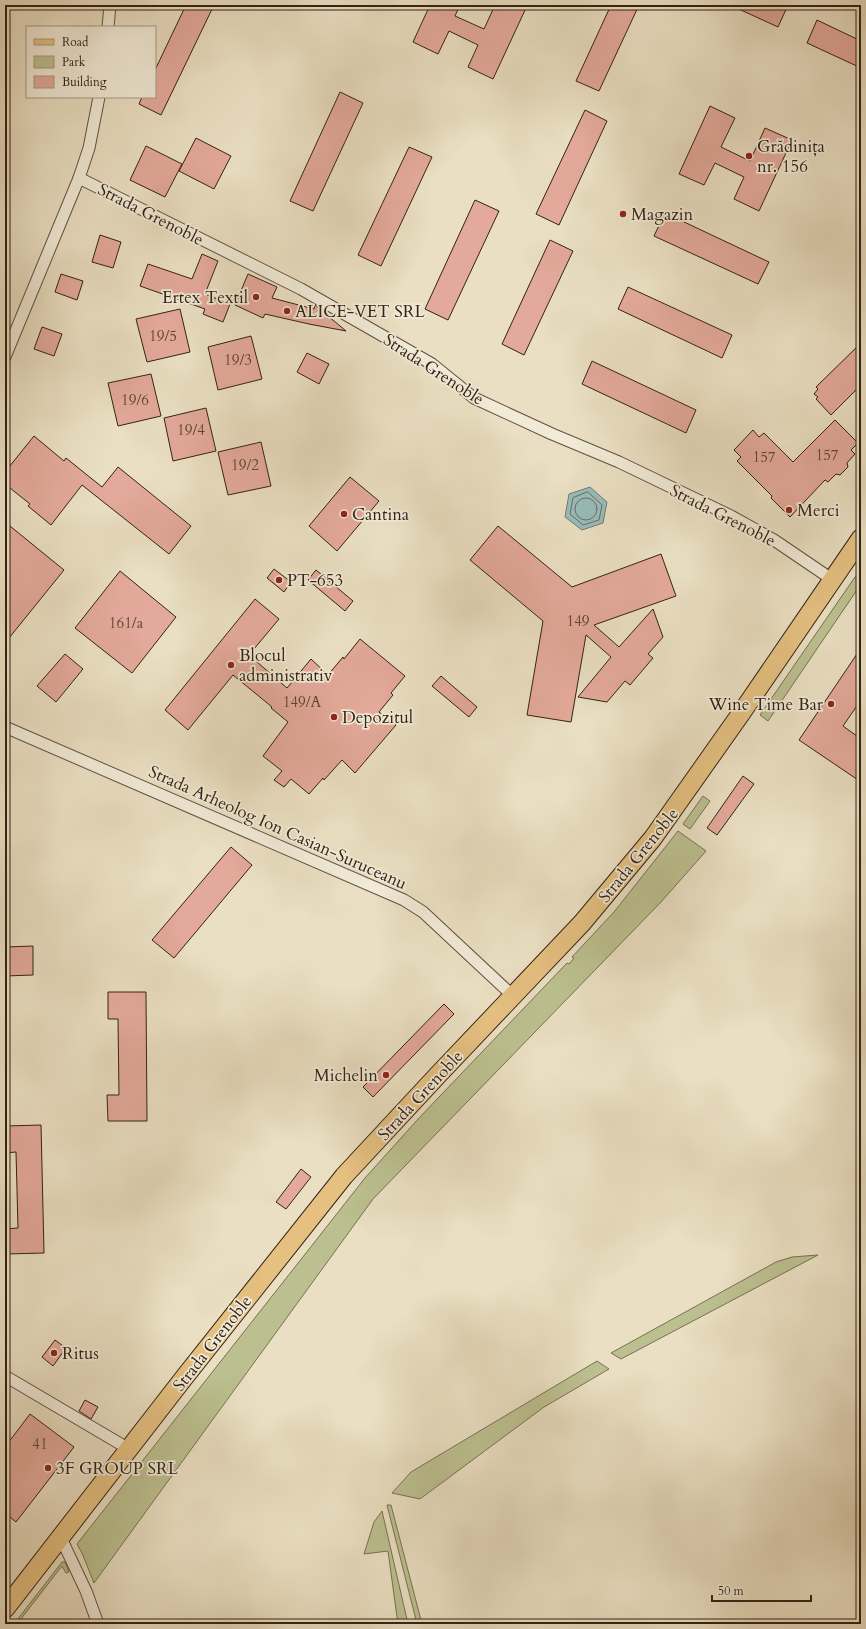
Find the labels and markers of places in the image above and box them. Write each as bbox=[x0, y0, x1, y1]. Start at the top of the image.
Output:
place label: Grădinița nr. 156 bbox=[757, 135, 826, 178]
marker: Grădinița nr. 156 bbox=[744, 151, 754, 161]
place label: Magazin bbox=[631, 203, 694, 226]
marker: Magazin bbox=[618, 209, 628, 219]
place label: Ertex Textil bbox=[162, 286, 249, 309]
marker: Ertex Textil bbox=[251, 292, 261, 302]
place label: ALICE-VET SRL bbox=[295, 300, 426, 323]
marker: ALICE-VET SRL bbox=[282, 306, 292, 316]
place label: Merci bbox=[797, 499, 840, 522]
place label: Cantina bbox=[352, 503, 410, 526]
marker: Merci bbox=[784, 505, 794, 515]
marker: Cantina bbox=[339, 509, 349, 519]
place label: PT-653 bbox=[287, 569, 343, 592]
marker: PT-653 bbox=[274, 575, 284, 585]
place label: Blocul administrativ bbox=[239, 644, 333, 687]
marker: Blocul administrativ bbox=[226, 660, 236, 670]
place label: Wine Time Bar bbox=[707, 693, 824, 716]
marker: Wine Time Bar bbox=[826, 699, 836, 709]
place label: Depozitul bbox=[342, 706, 414, 729]
marker: Depozitul bbox=[329, 712, 339, 722]
place label: Michelin bbox=[314, 1064, 378, 1087]
marker: Michelin bbox=[381, 1070, 391, 1080]
place label: Ritus bbox=[62, 1342, 99, 1365]
marker: Ritus bbox=[49, 1348, 59, 1358]
place label: 3F GROUP SRL bbox=[56, 1457, 179, 1480]
marker: 3F GROUP SRL bbox=[43, 1463, 53, 1473]

